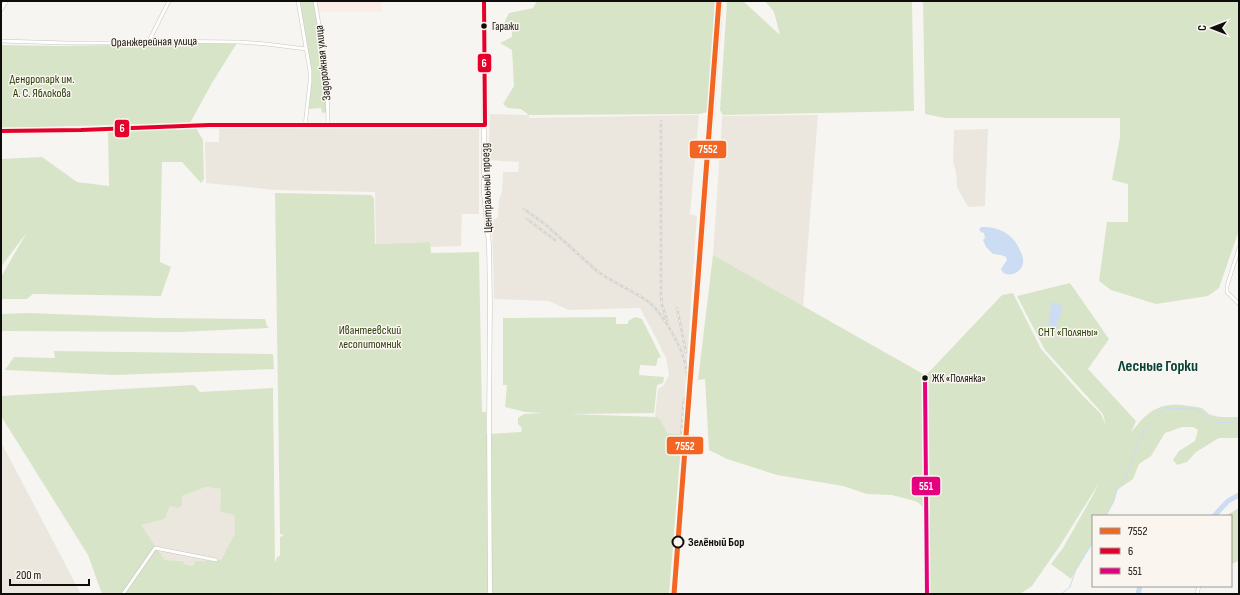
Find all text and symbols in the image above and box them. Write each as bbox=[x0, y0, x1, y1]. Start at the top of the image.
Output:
north arrow bbox=[1192, 8, 1232, 48]
place label: Гаражи bbox=[492, 20, 519, 33]
marker: Гаражи bbox=[479, 21, 489, 31]
street label: Задорожная улица bbox=[312, 24, 334, 102]
text: С bbox=[1196, 25, 1209, 31]
street label: Оранжерейная улица bbox=[111, 34, 198, 50]
line badge: 6 bbox=[477, 53, 492, 73]
text: 6 bbox=[481, 57, 487, 70]
park label: Дендропарк им. А. С. Яблокова bbox=[10, 72, 74, 101]
line badge: 6 bbox=[114, 119, 130, 138]
text: 6 bbox=[119, 122, 125, 135]
line badge: 7552 bbox=[689, 140, 727, 159]
street label: Центральный проезд bbox=[478, 143, 496, 233]
text: 7552 bbox=[698, 143, 718, 156]
park label: Ивантеевский лесопитомник bbox=[339, 323, 401, 352]
park label: СНТ «Поляны» bbox=[1038, 325, 1098, 340]
district label: Лесные Горки bbox=[1117, 357, 1198, 376]
place label: ЖК «Полянка» bbox=[932, 372, 986, 385]
marker: ЖК «Полянка» bbox=[920, 373, 930, 383]
line badge: 7552 bbox=[666, 436, 704, 455]
text: 7552 bbox=[675, 440, 695, 453]
line badge: 551 bbox=[911, 476, 941, 496]
text: 551 bbox=[919, 480, 934, 493]
legend bbox=[1092, 515, 1232, 587]
text: 7552 bbox=[1128, 524, 1147, 539]
marker: Зелёный Бор bbox=[671, 535, 685, 549]
place label: Зелёный Бор bbox=[688, 535, 744, 550]
text: 6 bbox=[1128, 544, 1133, 559]
scale bar bbox=[10, 561, 89, 587]
text: 551 bbox=[1128, 564, 1143, 579]
text: 200 m bbox=[16, 568, 42, 583]

